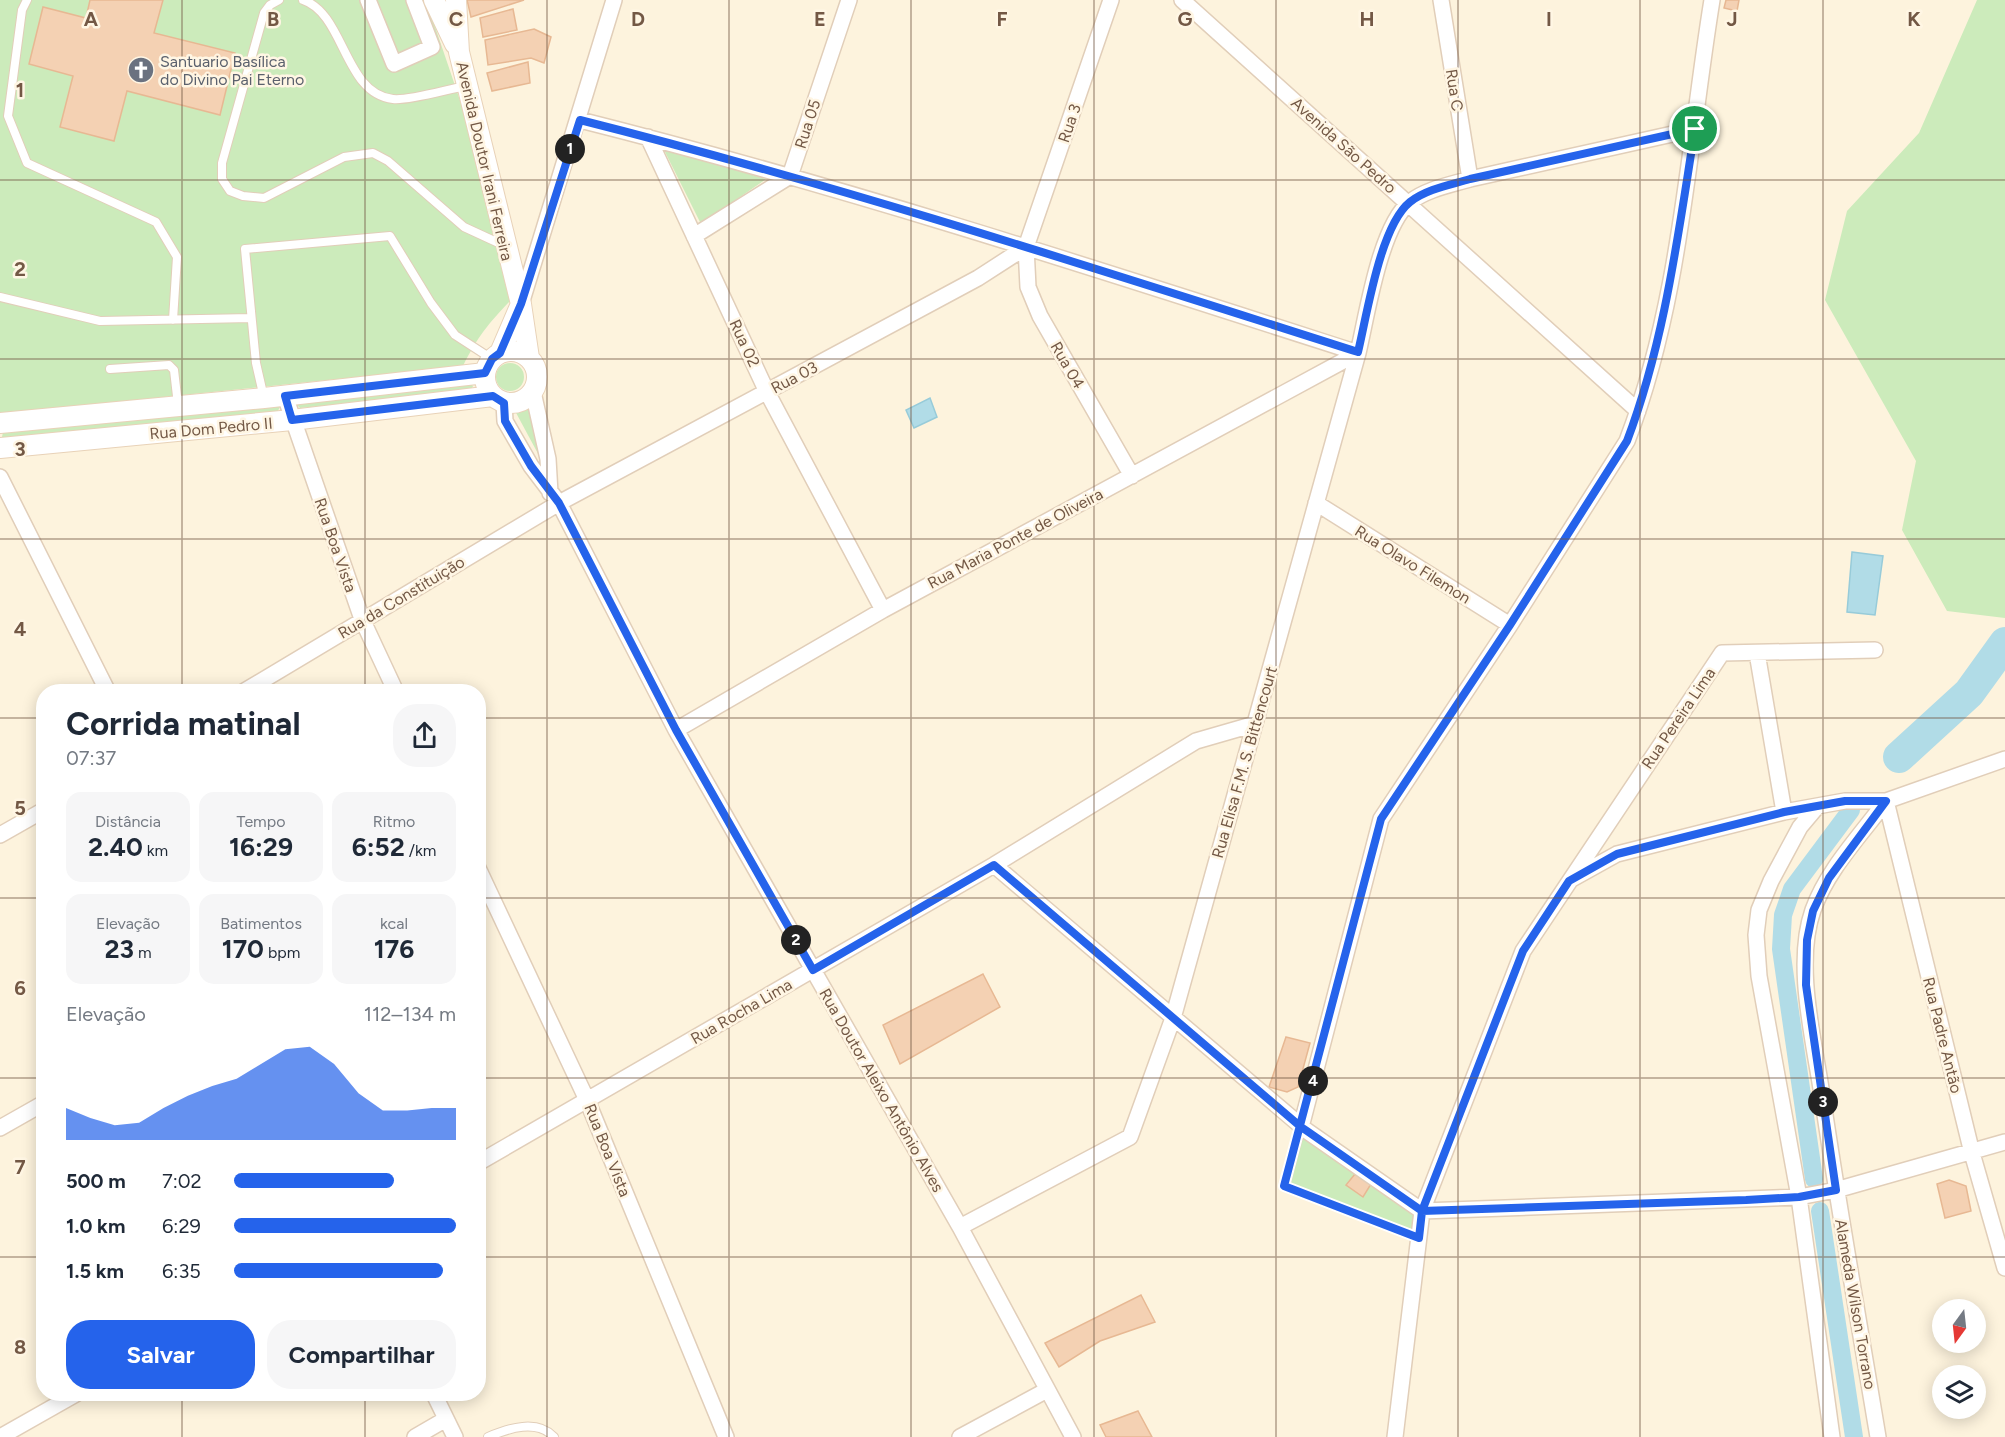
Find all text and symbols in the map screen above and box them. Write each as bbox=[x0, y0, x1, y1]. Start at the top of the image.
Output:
text: A bbox=[84, 7, 99, 31]
text: B bbox=[267, 7, 279, 31]
text: C bbox=[449, 7, 463, 31]
text: D bbox=[631, 7, 645, 31]
text: E bbox=[814, 7, 826, 31]
text: F bbox=[996, 7, 1008, 31]
text: G bbox=[1178, 7, 1193, 31]
text: H bbox=[1360, 7, 1375, 31]
text: I bbox=[1546, 7, 1552, 31]
text: J bbox=[1726, 7, 1738, 31]
text: K bbox=[1907, 7, 1921, 31]
place label: Santuario Basílica do Divino Pai Eterno bbox=[160, 52, 304, 89]
church icon: Santuario Basílica do Divino Pai Eterno bbox=[126, 55, 156, 85]
street label: Avenida Doutor Irani Ferreira bbox=[452, 60, 517, 263]
street label: Rua C bbox=[1442, 68, 1467, 113]
text: 1 bbox=[16, 78, 24, 102]
street label: Avenida São Pedro bbox=[1287, 93, 1400, 198]
street label: Rua 05 bbox=[791, 97, 824, 151]
street label: Rua 3 bbox=[1054, 101, 1085, 145]
pin bbox=[1669, 103, 1720, 154]
icon: arrive bbox=[1678, 112, 1711, 145]
pin: 1 bbox=[555, 134, 585, 164]
text: 1 bbox=[567, 139, 573, 158]
text: 2 bbox=[14, 257, 26, 281]
street label: Rua 02 bbox=[725, 316, 764, 370]
street label: Rua 04 bbox=[1047, 338, 1089, 392]
street label: Rua 03 bbox=[768, 357, 821, 398]
street label: Rua Dom Pedro II bbox=[149, 414, 273, 443]
text: 3 bbox=[14, 437, 26, 461]
street label: Rua Maria Ponte de Oliveira bbox=[924, 484, 1106, 593]
street label: Rua Boa Vista bbox=[310, 495, 361, 595]
street label: Rua Olavo Filemon bbox=[1351, 521, 1474, 608]
street label: Rua da Constituição bbox=[335, 552, 468, 643]
text: 4 bbox=[14, 617, 27, 641]
street label: Rua Elisa F.M. S. Bittencourt bbox=[1208, 664, 1281, 860]
street label: Rua Pereira Lima bbox=[1638, 664, 1719, 773]
text: Corrida matinal bbox=[66, 704, 301, 743]
button: share bbox=[393, 704, 456, 767]
text: 07:37 bbox=[66, 746, 116, 770]
text: 5 bbox=[14, 796, 26, 820]
text: Distância bbox=[95, 812, 161, 831]
text: Tempo bbox=[237, 812, 285, 831]
text: Ritmo bbox=[373, 812, 415, 831]
text: 2.40 bbox=[88, 831, 143, 863]
text: 16:29 bbox=[229, 831, 293, 863]
text: 6:52 bbox=[352, 831, 405, 863]
text: km bbox=[143, 841, 168, 860]
text: /km bbox=[405, 841, 436, 860]
text: Elevação bbox=[96, 914, 160, 933]
text: Batimentos bbox=[220, 914, 302, 933]
text: kcal bbox=[380, 914, 408, 933]
pin: 2 bbox=[781, 925, 811, 955]
text: 2 bbox=[791, 930, 801, 949]
text: 23 bbox=[104, 933, 134, 965]
text: 170 bbox=[222, 933, 264, 965]
text: 176 bbox=[374, 933, 414, 965]
text: m bbox=[134, 943, 152, 962]
text: bpm bbox=[264, 943, 300, 962]
street label: Rua Rocha Lima bbox=[687, 975, 795, 1048]
street label: Rua Padre Antão bbox=[1919, 975, 1966, 1095]
text: 6 bbox=[14, 976, 26, 1000]
street label: Rua Doutor Aleixo Antônio Alves bbox=[815, 985, 948, 1195]
text: Elevação bbox=[66, 1002, 146, 1026]
text: 112–134 m bbox=[364, 1002, 456, 1026]
pin: 4 bbox=[1298, 1066, 1328, 1096]
text: 4 bbox=[1308, 1071, 1318, 1090]
pin: 3 bbox=[1808, 1087, 1838, 1117]
text: 3 bbox=[1819, 1092, 1827, 1111]
street label: Rua Boa Vista bbox=[580, 1101, 635, 1199]
text: 7 bbox=[14, 1155, 26, 1179]
text: 500 m bbox=[66, 1169, 126, 1193]
text: 7:02 bbox=[162, 1169, 202, 1193]
text: 1.0 km bbox=[66, 1214, 125, 1238]
text: 6:29 bbox=[162, 1214, 201, 1238]
street label: Alameda Wilson Torrano bbox=[1831, 1217, 1880, 1391]
text: 1.5 km bbox=[66, 1259, 124, 1283]
text: 6:35 bbox=[162, 1259, 201, 1283]
north arrow bbox=[1932, 1299, 1986, 1353]
map controls bbox=[1932, 1299, 1986, 1419]
button: Salvar bbox=[66, 1320, 255, 1389]
button: Compartilhar bbox=[267, 1320, 456, 1389]
text: 8 bbox=[14, 1335, 26, 1359]
button: layers bbox=[1932, 1365, 1986, 1419]

